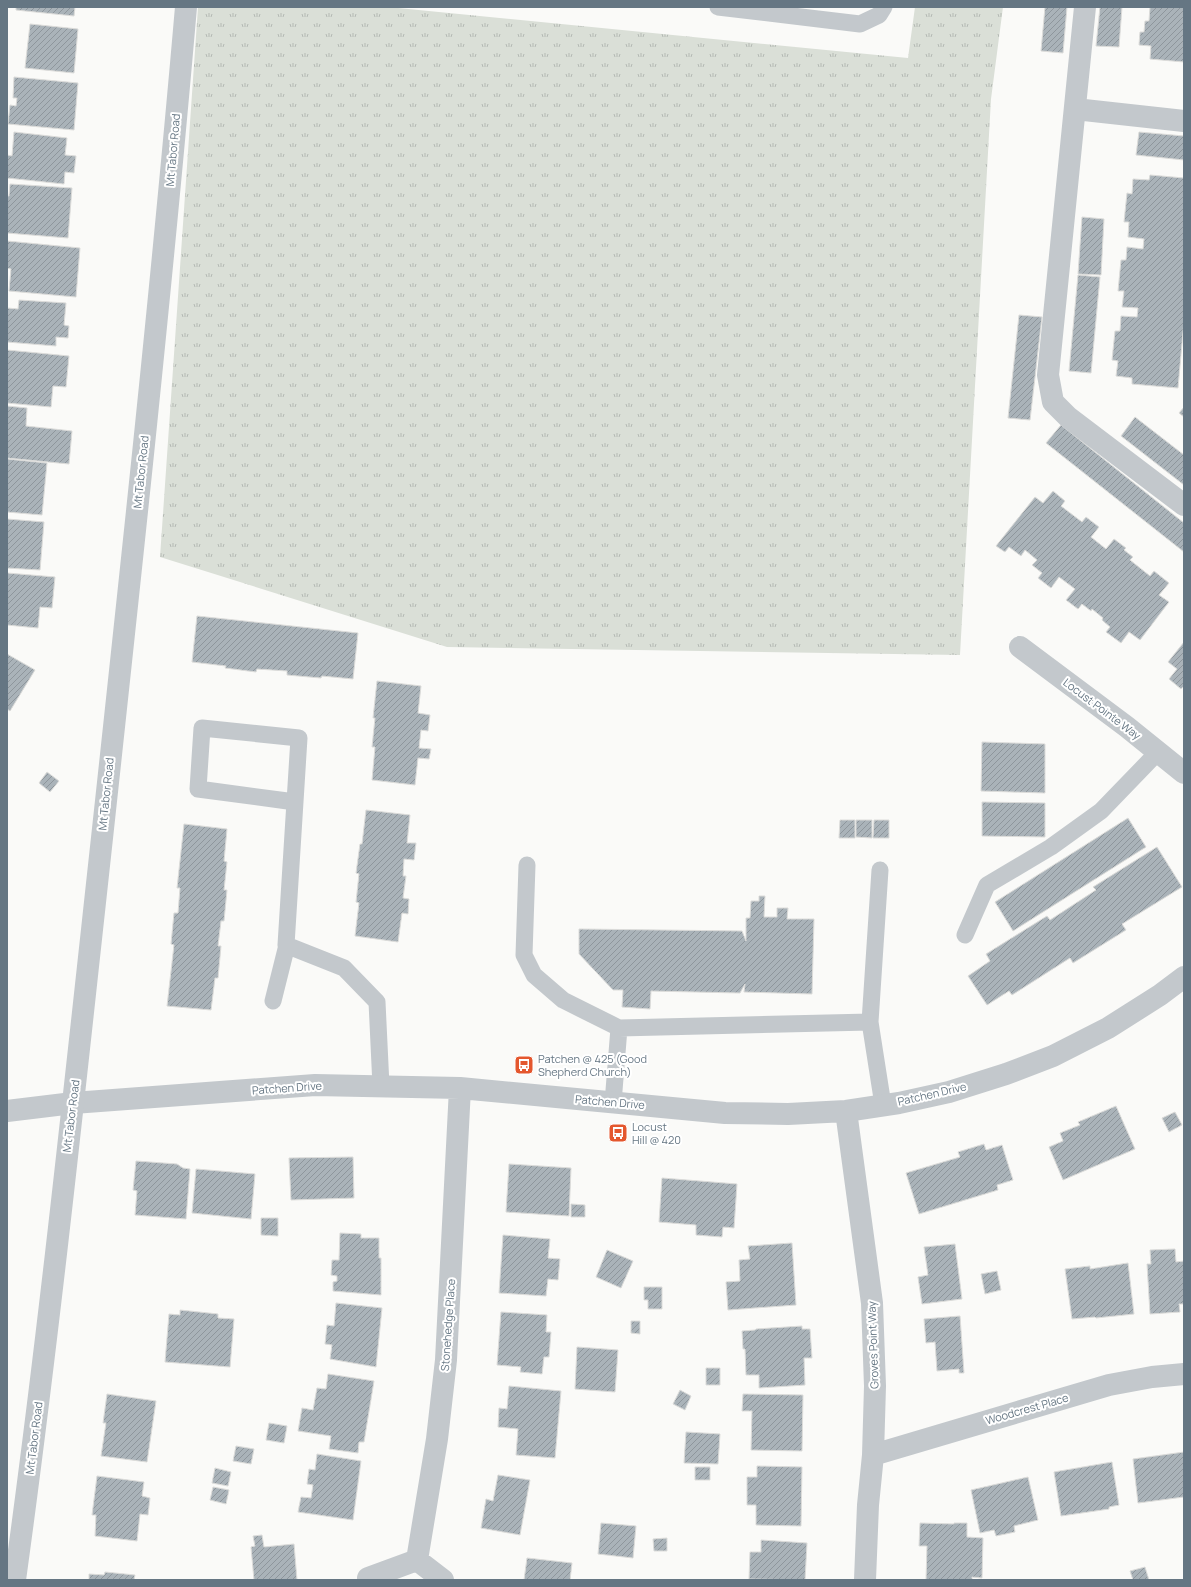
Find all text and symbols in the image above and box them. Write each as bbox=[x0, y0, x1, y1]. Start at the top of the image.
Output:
street label: Mt Tabor Road bbox=[162, 113, 183, 187]
street label: Mt Tabor Road bbox=[129, 435, 152, 509]
street label: Locust Pointe Way bbox=[1060, 674, 1144, 743]
street label: Mt Tabor Road bbox=[94, 757, 117, 831]
place label: Patchen @ 425 (Good Shepherd Church) bbox=[538, 1051, 647, 1079]
bus stop icon: Patchen @ 425 (Good Shepherd Church) bbox=[513, 1054, 535, 1076]
street label: Patchen Drive bbox=[252, 1078, 323, 1097]
street label: Patchen Drive bbox=[896, 1078, 968, 1109]
street label: Mt Tabor Road bbox=[59, 1079, 82, 1153]
street label: Patchen Drive bbox=[575, 1091, 646, 1112]
place label: Locust Hill @ 420 bbox=[632, 1119, 681, 1147]
bus stop icon: Locust Hill @ 420 bbox=[607, 1122, 629, 1144]
street label: Stonehedge Place bbox=[437, 1278, 458, 1372]
street label: Groves Point Way bbox=[863, 1301, 882, 1389]
street label: Woodcrest Place bbox=[984, 1389, 1071, 1428]
street label: Mt Tabor Road bbox=[22, 1401, 45, 1475]

